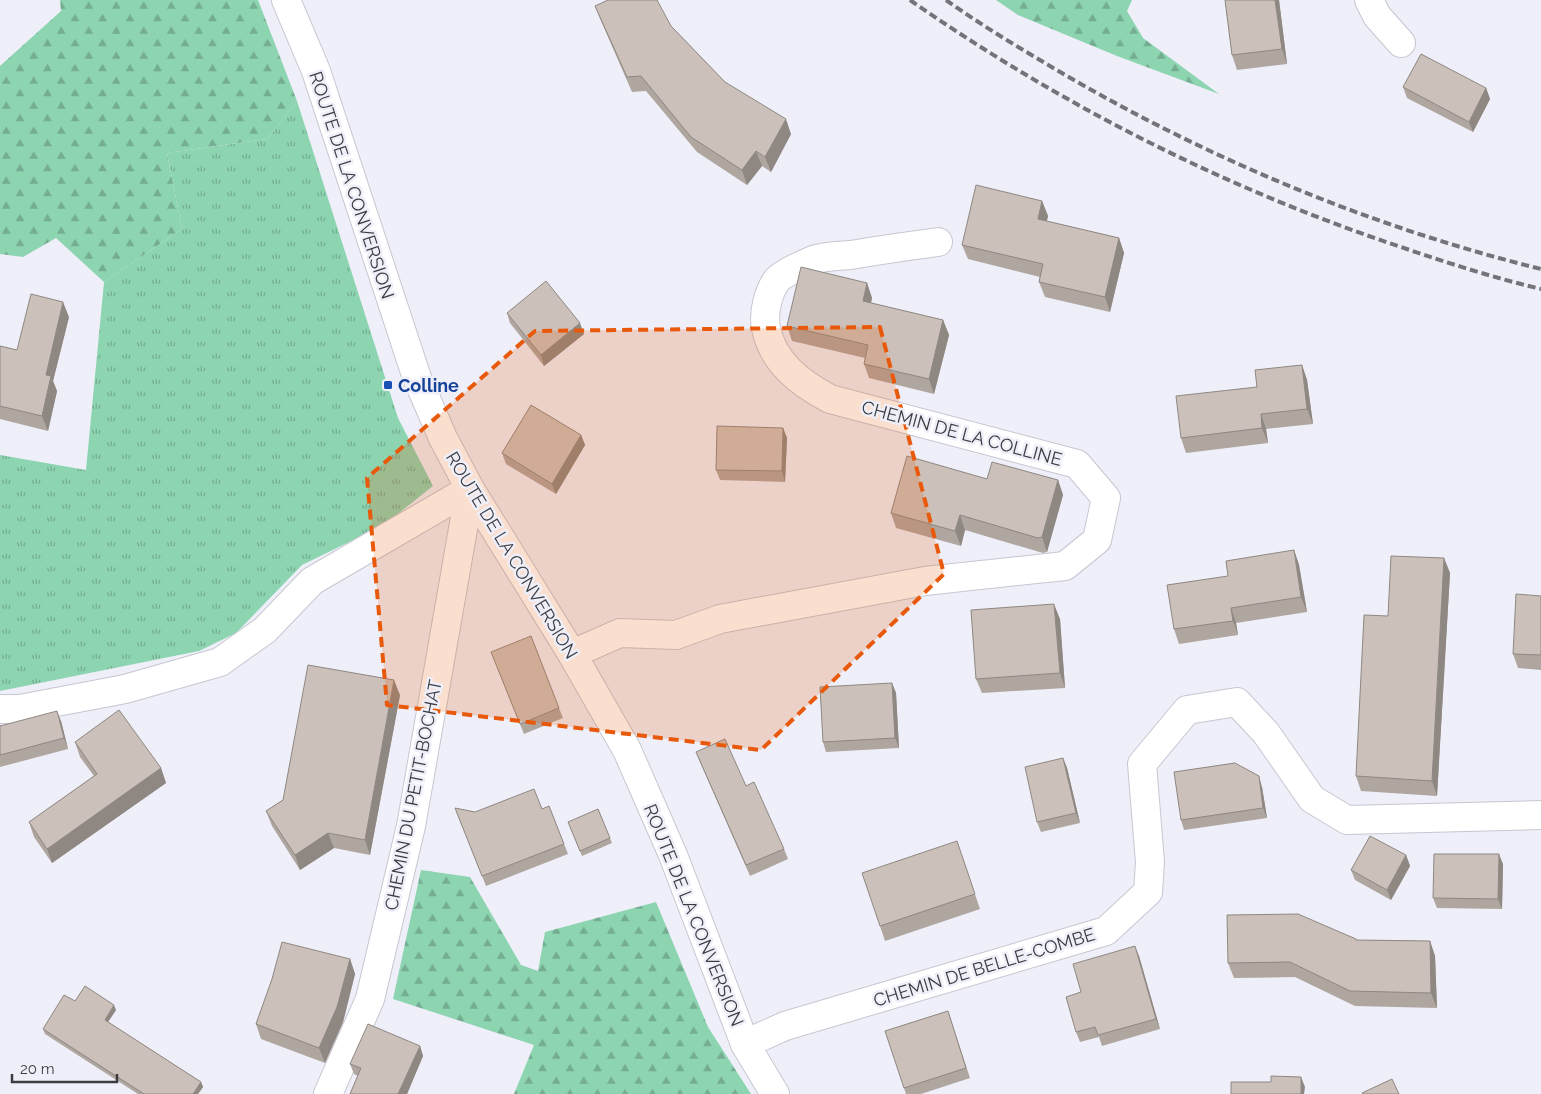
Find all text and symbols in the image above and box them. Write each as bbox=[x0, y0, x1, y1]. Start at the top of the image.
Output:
street label: ROUTE DE LA CONVERSION bbox=[305, 69, 399, 301]
place label: Colline bbox=[398, 375, 459, 396]
marker: Colline bbox=[382, 379, 394, 391]
street label: CHEMIN DE LA COLLINE bbox=[860, 396, 1064, 470]
street label: ROUTE DE LA CONVERSION bbox=[442, 448, 582, 662]
street label: CHEMIN DU PETIT-BOCHAT bbox=[380, 678, 446, 912]
street label: ROUTE DE LA CONVERSION bbox=[640, 801, 748, 1029]
street label: CHEMIN DE BELLE-COMBE bbox=[871, 923, 1097, 1011]
scale bar bbox=[12, 1052, 118, 1084]
text: 20 m bbox=[20, 1060, 55, 1078]

